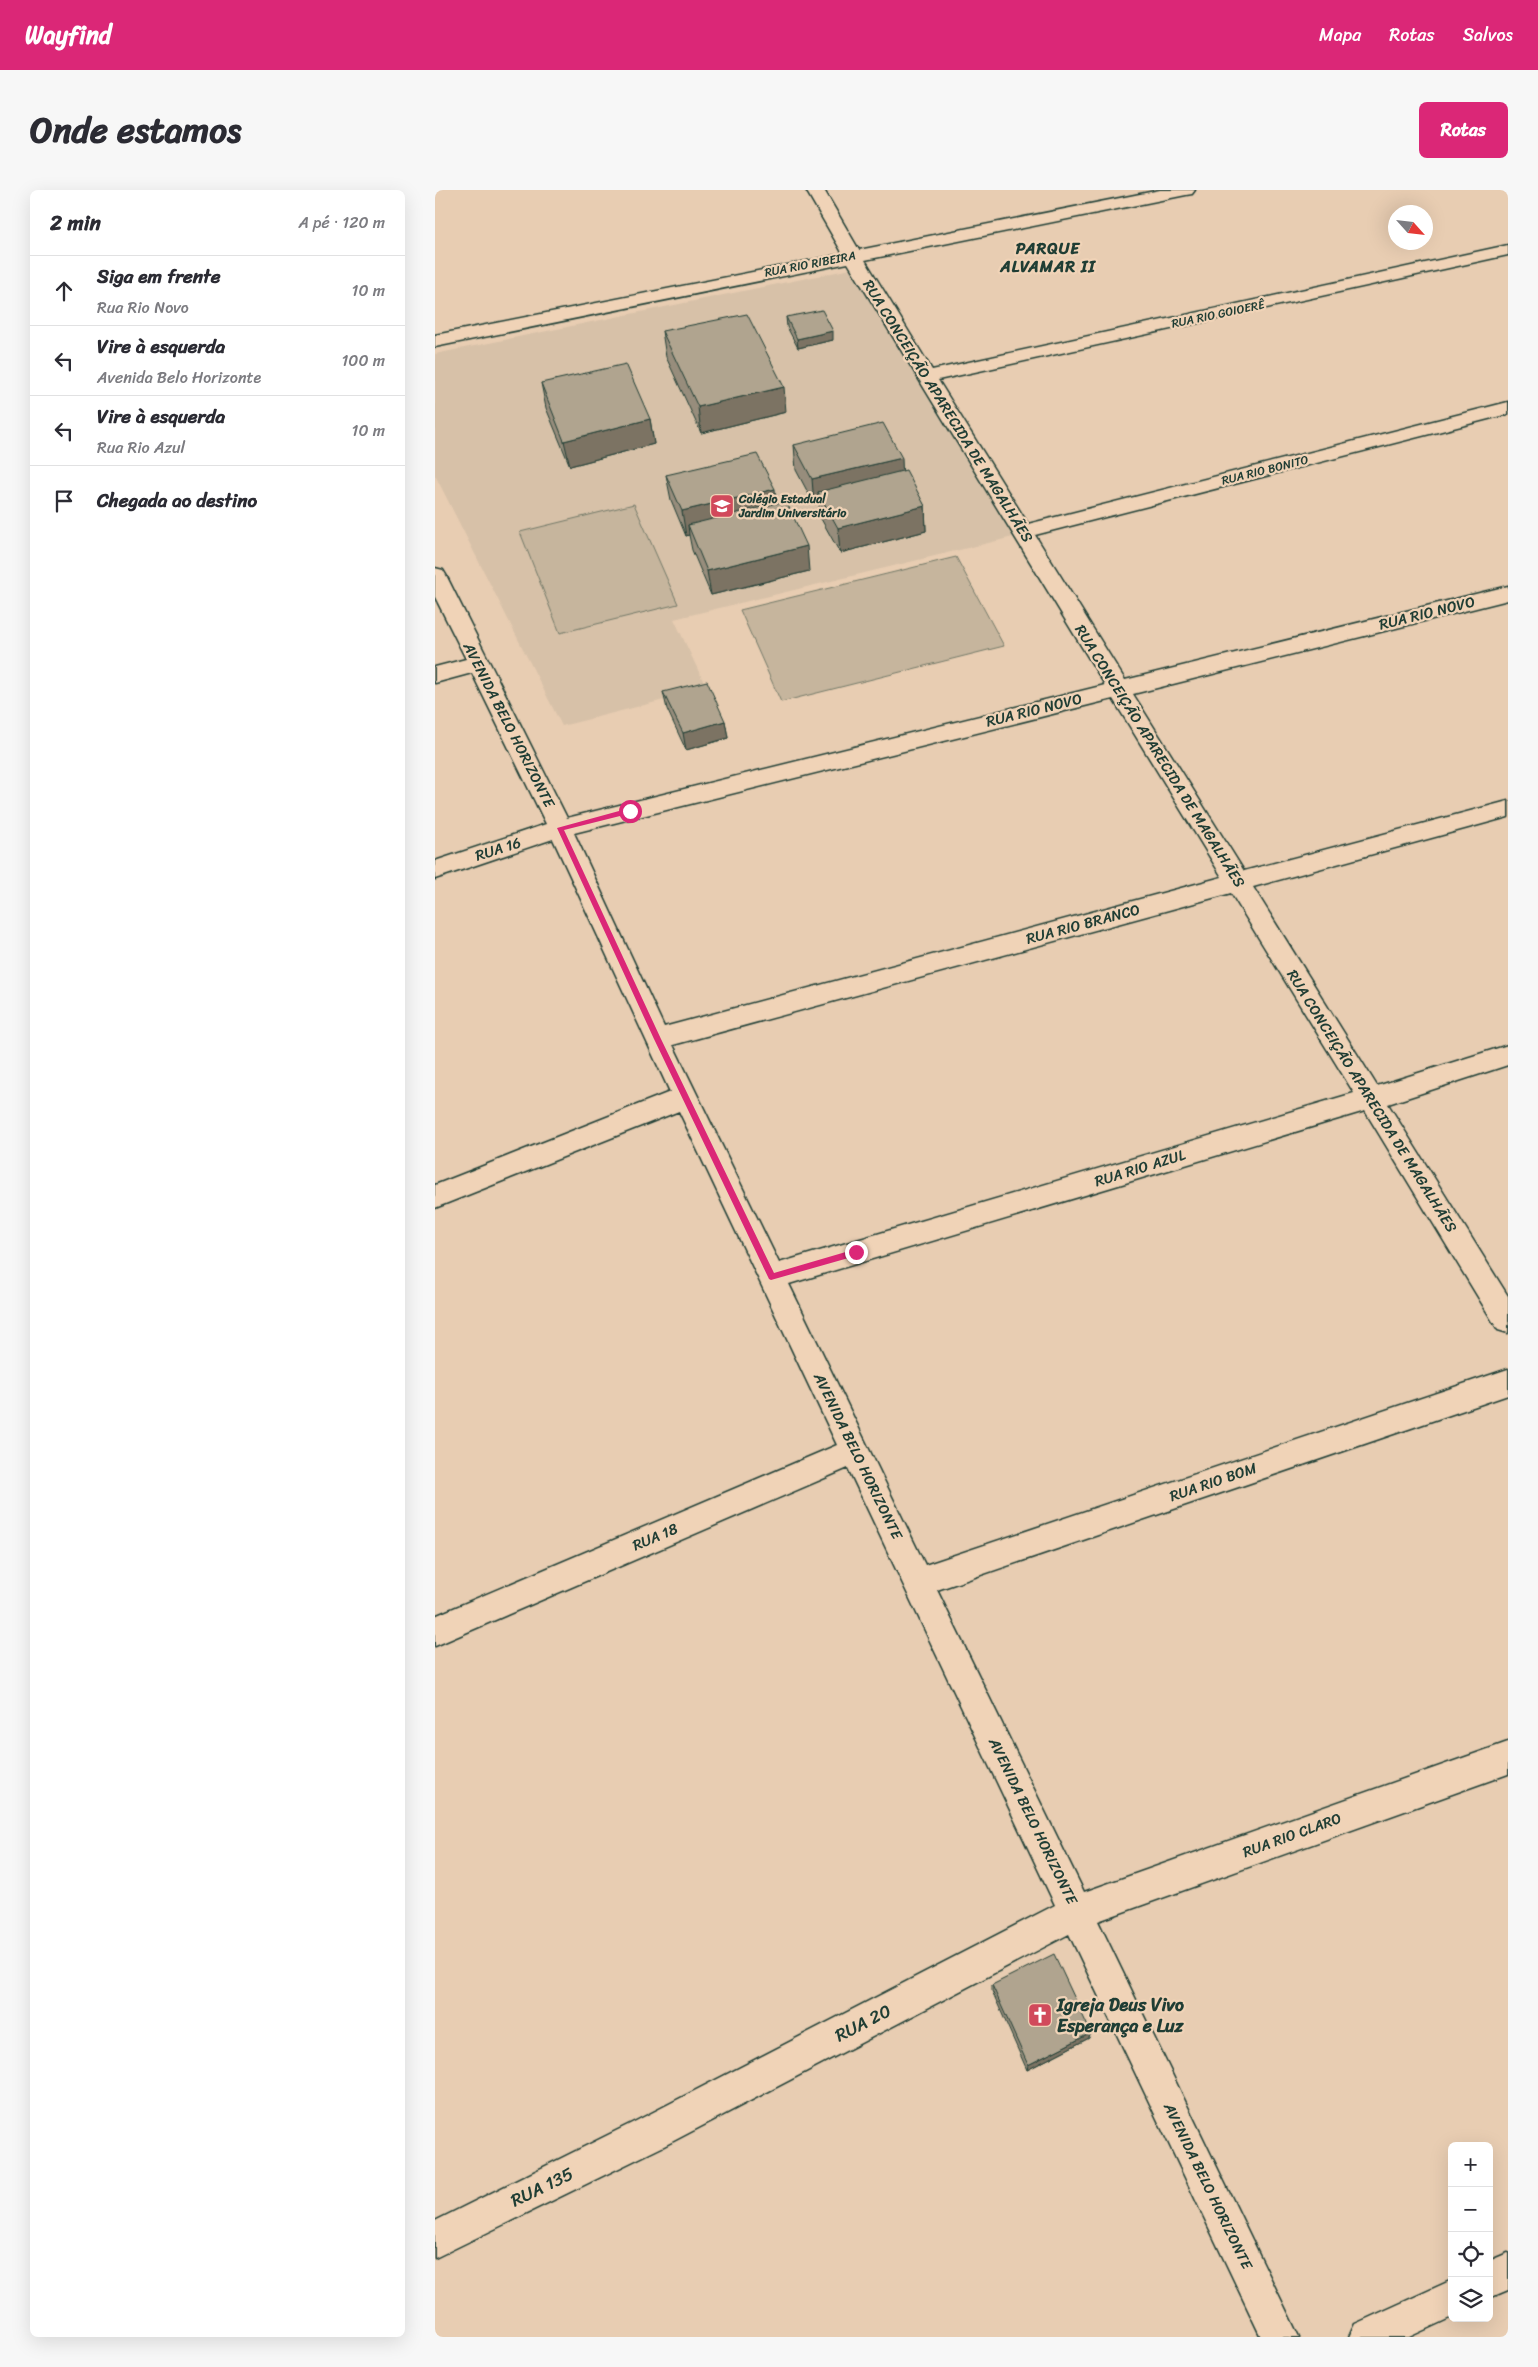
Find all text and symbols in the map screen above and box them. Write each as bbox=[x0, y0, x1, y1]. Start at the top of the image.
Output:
text: Wayfind bbox=[25, 14, 111, 56]
text: Mapa bbox=[1319, 19, 1361, 51]
text: Rotas bbox=[1389, 19, 1435, 51]
text: Salvos bbox=[1463, 19, 1513, 51]
text: Onde estamos bbox=[30, 99, 241, 161]
button: Rotas bbox=[1419, 102, 1508, 158]
text: 2 min bbox=[50, 204, 101, 242]
north arrow bbox=[1388, 205, 1433, 250]
text: A pé · 120 m bbox=[298, 208, 385, 237]
district label: PARQUE ALVAMAR II bbox=[999, 234, 1096, 281]
street label: RUA RIO RIBEIRA bbox=[763, 244, 858, 284]
text: Siga em frente bbox=[97, 260, 220, 293]
street label: RUA CONCEIÇÃO APARECIDA DE MAGALHÃES bbox=[856, 274, 1041, 548]
text: 10 m bbox=[352, 276, 385, 305]
icon: ahead bbox=[50, 277, 78, 305]
text: Rua Rio Novo bbox=[97, 293, 189, 322]
street label: RUA RIO GOIOERÊ bbox=[1169, 293, 1268, 335]
text: Vire à esquerda bbox=[97, 330, 225, 363]
text: 100 m bbox=[341, 346, 385, 375]
icon: left bbox=[50, 347, 78, 375]
text: Avenida Belo Horizonte bbox=[97, 363, 261, 392]
text: Vire à esquerda bbox=[97, 400, 225, 433]
text: 10 m bbox=[352, 416, 385, 445]
icon: left bbox=[50, 417, 78, 445]
text: Rua Rio Azul bbox=[97, 433, 185, 462]
street label: RUA RIO BONITO bbox=[1219, 449, 1311, 491]
text: Chegada ao destino bbox=[97, 484, 257, 517]
icon: arrive bbox=[50, 487, 78, 515]
place label: Colégio Estadual Jardim Universitário bbox=[738, 488, 847, 524]
school or university icon: Colégio Estadual Jardim Universitário bbox=[709, 493, 735, 519]
street label: RUA RIO NOVO bbox=[1376, 589, 1478, 637]
street label: RUA CONCEIÇÃO APARECIDA DE MAGALHÃES bbox=[1068, 619, 1253, 893]
street label: AVENIDA BELO HORIZONTE bbox=[455, 637, 563, 814]
street label: RUA RIO NOVO bbox=[983, 686, 1085, 734]
route start bbox=[619, 800, 642, 823]
street label: RUA 16 bbox=[472, 829, 524, 869]
street label: RUA RIO BRANCO bbox=[1023, 896, 1143, 952]
street label: RUA CONCEIÇÃO APARECIDA DE MAGALHÃES bbox=[1280, 964, 1465, 1238]
street label: RUA RIO AZUL bbox=[1091, 1142, 1189, 1194]
route end bbox=[845, 1241, 868, 1264]
street label: AVENIDA BELO HORIZONTE bbox=[806, 1367, 911, 1545]
street label: RUA RIO BOM bbox=[1166, 1455, 1261, 1509]
street label: RUA 18 bbox=[628, 1516, 682, 1558]
street label: AVENIDA BELO HORIZONTE bbox=[981, 1732, 1086, 1910]
street label: RUA RIO CLARO bbox=[1239, 1805, 1345, 1865]
place label: Igreja Deus Vivo Esperança e Luz bbox=[1056, 1989, 1185, 2042]
street label: RUA 20 bbox=[829, 1995, 897, 2051]
church icon: Igreja Deus Vivo Esperança e Luz bbox=[1027, 2002, 1053, 2028]
street label: AVENIDA BELO HORIZONTE bbox=[1156, 2097, 1261, 2275]
map controls bbox=[1448, 2142, 1493, 2322]
button: + bbox=[1448, 2142, 1493, 2187]
street label: RUA 135 bbox=[505, 2158, 579, 2216]
button: − bbox=[1448, 2187, 1493, 2232]
button: locate bbox=[1448, 2232, 1493, 2277]
button: layers bbox=[1448, 2277, 1493, 2322]

